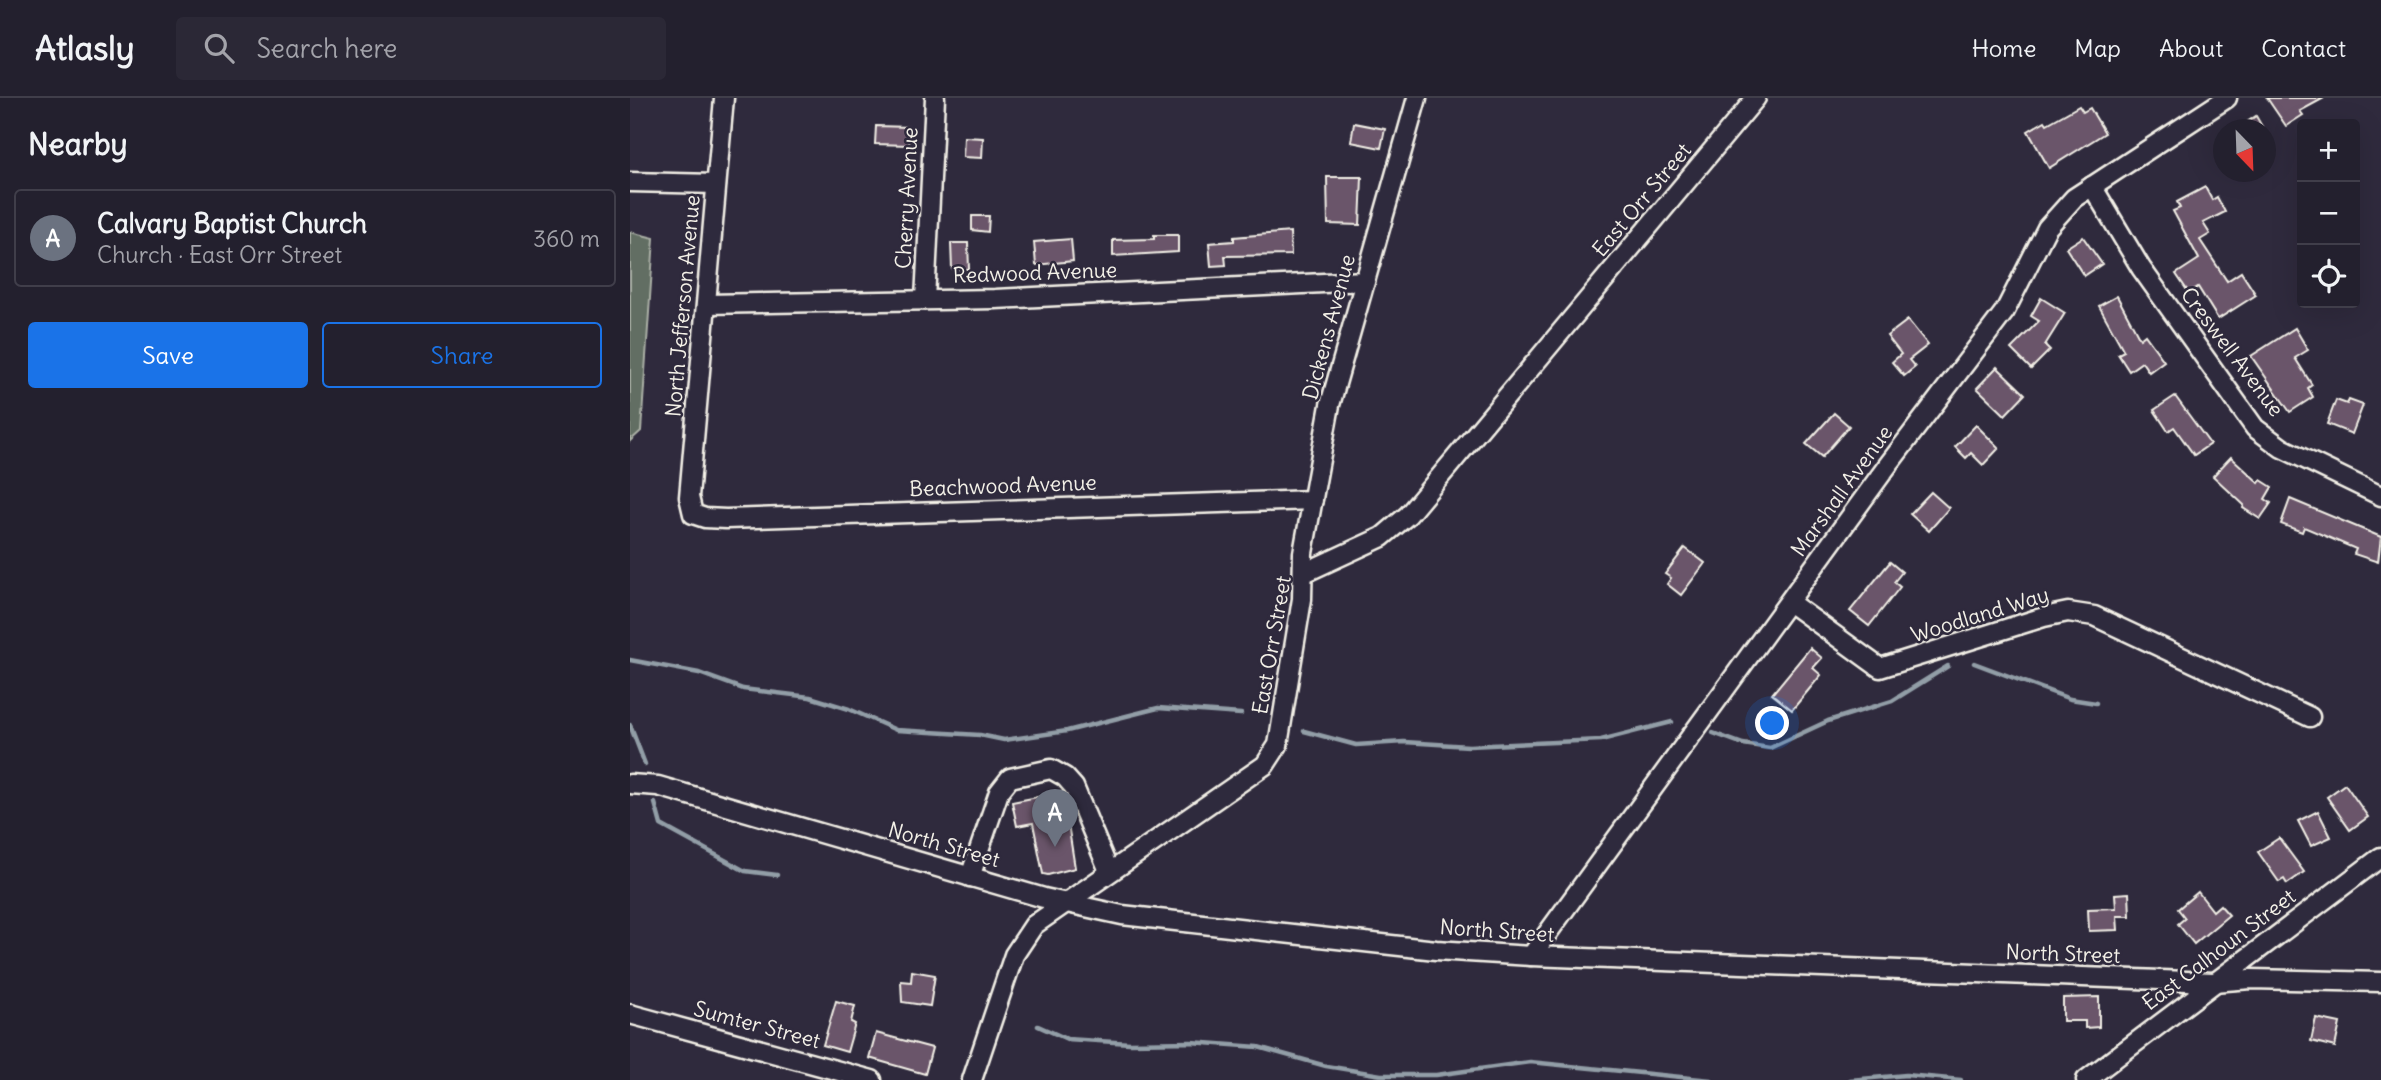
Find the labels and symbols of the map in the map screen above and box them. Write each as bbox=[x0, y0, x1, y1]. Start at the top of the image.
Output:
north arrow bbox=[2213, 119, 2276, 182]
street label: Cherry Avenue bbox=[889, 127, 924, 269]
street label: East Orr Street bbox=[1586, 137, 1697, 262]
street label: North Jefferson Avenue bbox=[659, 194, 706, 418]
street label: Dickens Avenue bbox=[1296, 251, 1361, 402]
street label: Redwood Avenue bbox=[952, 256, 1118, 289]
street label: Creswell Avenue bbox=[2175, 282, 2290, 422]
street label: Marshall Avenue bbox=[1785, 420, 1898, 562]
street label: Beachwood Avenue bbox=[909, 469, 1097, 502]
street label: East Orr Street bbox=[1246, 574, 1297, 716]
street label: Woodland Way bbox=[1908, 581, 2052, 648]
your location bbox=[1755, 706, 1789, 740]
pin: A bbox=[1032, 789, 1078, 847]
street label: North Street bbox=[885, 816, 1003, 873]
street label: East Calhoun Street bbox=[2137, 883, 2301, 1016]
street label: North Street bbox=[1439, 913, 1555, 948]
street label: North Street bbox=[2005, 938, 2121, 969]
street label: Sumter Street bbox=[691, 995, 823, 1054]

